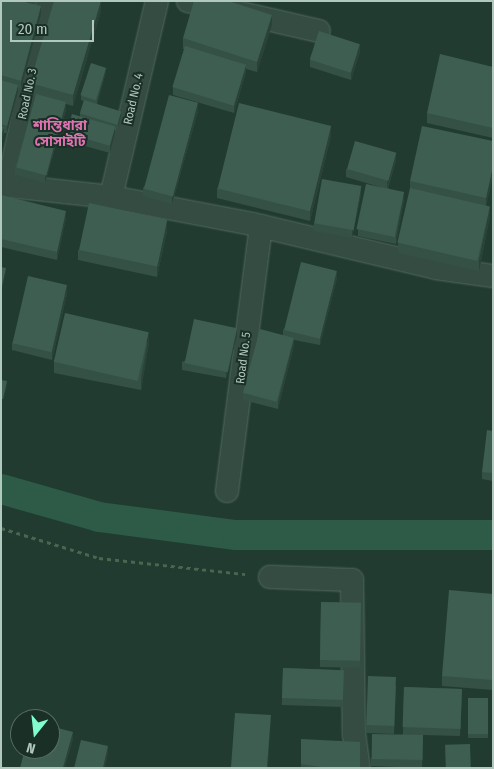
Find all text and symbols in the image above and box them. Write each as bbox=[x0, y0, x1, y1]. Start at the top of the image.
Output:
scale bar bbox=[12, 10, 96, 42]
text: 20 m bbox=[18, 20, 48, 38]
street label: Road No. 3 bbox=[16, 67, 40, 121]
street label: Road No. 4 bbox=[121, 72, 147, 126]
district label: শান্তিধারা সোসাইটি bbox=[33, 118, 87, 150]
street label: Road No. 5 bbox=[234, 331, 254, 385]
north arrow bbox=[10, 709, 60, 759]
text: N bbox=[25, 739, 37, 757]

